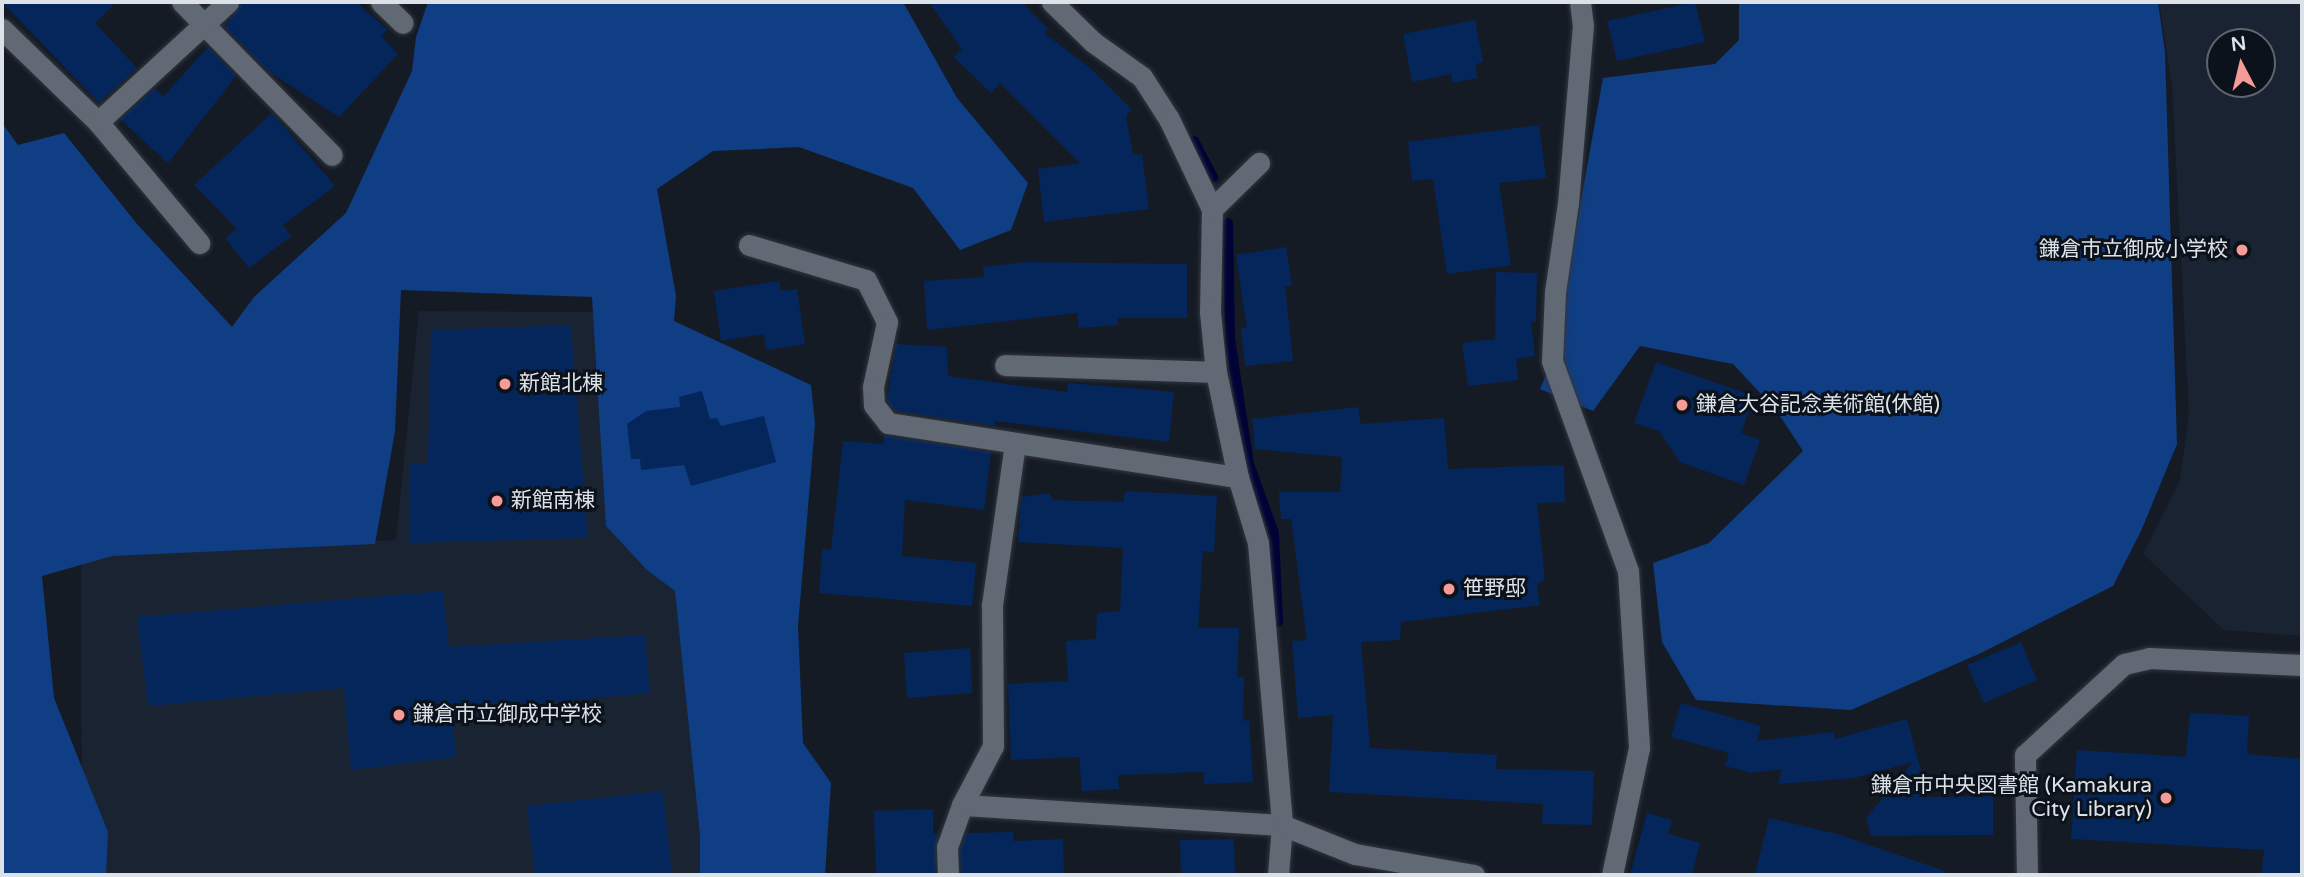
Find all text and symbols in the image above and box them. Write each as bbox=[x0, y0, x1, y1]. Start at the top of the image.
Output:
north arrow bbox=[2206, 28, 2276, 98]
text: N bbox=[2230, 32, 2248, 56]
place label: 鎌倉市立御成小学校 bbox=[2039, 237, 2228, 263]
marker: 鎌倉市立御成小学校 bbox=[2234, 242, 2250, 258]
place label: 新館北棟 bbox=[519, 371, 603, 397]
marker: 新館北棟 bbox=[497, 376, 513, 392]
place label: 鎌倉大谷記念美術館(休館) bbox=[1696, 392, 1940, 418]
marker: 鎌倉大谷記念美術館(休館) bbox=[1674, 397, 1690, 413]
place label: 新館南棟 bbox=[511, 488, 595, 514]
marker: 新館南棟 bbox=[489, 493, 505, 509]
place label: 笹野邸 bbox=[1463, 576, 1526, 602]
marker: 笹野邸 bbox=[1441, 581, 1457, 597]
place label: 鎌倉市立御成中学校 bbox=[413, 702, 602, 728]
marker: 鎌倉市立御成中学校 bbox=[391, 707, 407, 723]
place label: 鎌倉市中央図書館 (Kamakura City Library) bbox=[1871, 773, 2152, 823]
marker: 鎌倉市中央図書館 (Kamakura City Library) bbox=[2158, 790, 2174, 806]

